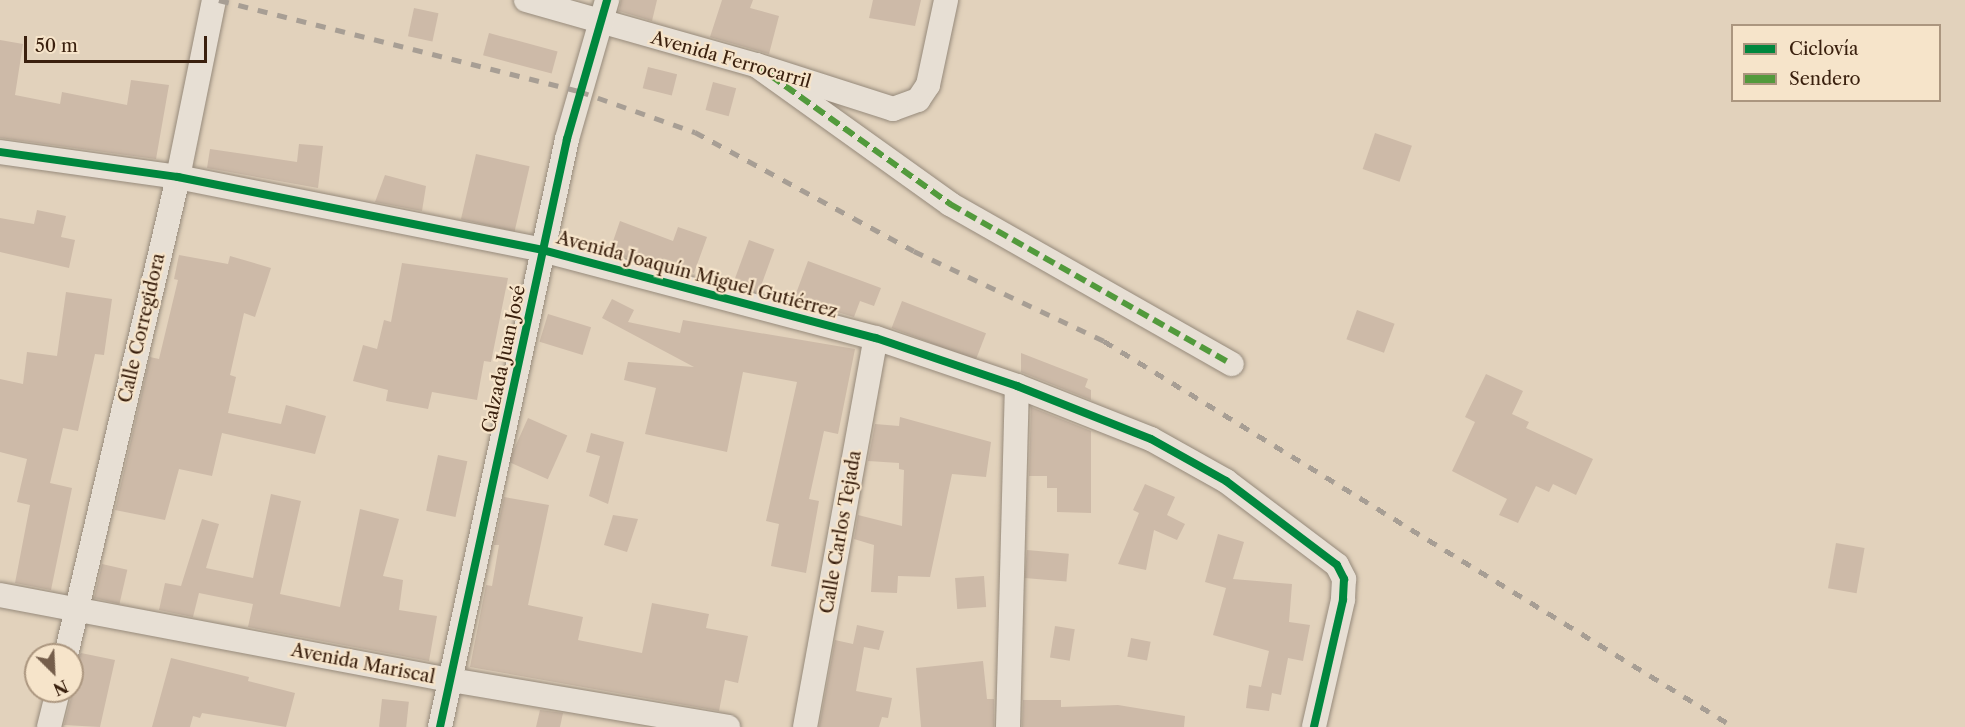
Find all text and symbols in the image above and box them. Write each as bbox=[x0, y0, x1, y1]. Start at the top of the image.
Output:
scale bar bbox=[27, 24, 210, 62]
legend bbox=[1731, 24, 1941, 102]
street label: Avenida Ferrocarril bbox=[648, 27, 814, 93]
text: 50 m bbox=[35, 35, 78, 57]
text: Ciclovía bbox=[1789, 38, 1858, 60]
text: Sendero bbox=[1789, 68, 1861, 90]
street label: Avenida Joaquín Miguel Gutiérrez bbox=[554, 227, 840, 323]
street label: Calle Corregidora bbox=[114, 251, 170, 405]
street label: Calzada Juan José bbox=[478, 283, 530, 435]
street label: Calle Carlos Tejada bbox=[816, 448, 866, 616]
street label: Avenida Mariscal bbox=[289, 639, 437, 689]
north arrow bbox=[24, 643, 84, 703]
text: N bbox=[50, 676, 71, 700]

